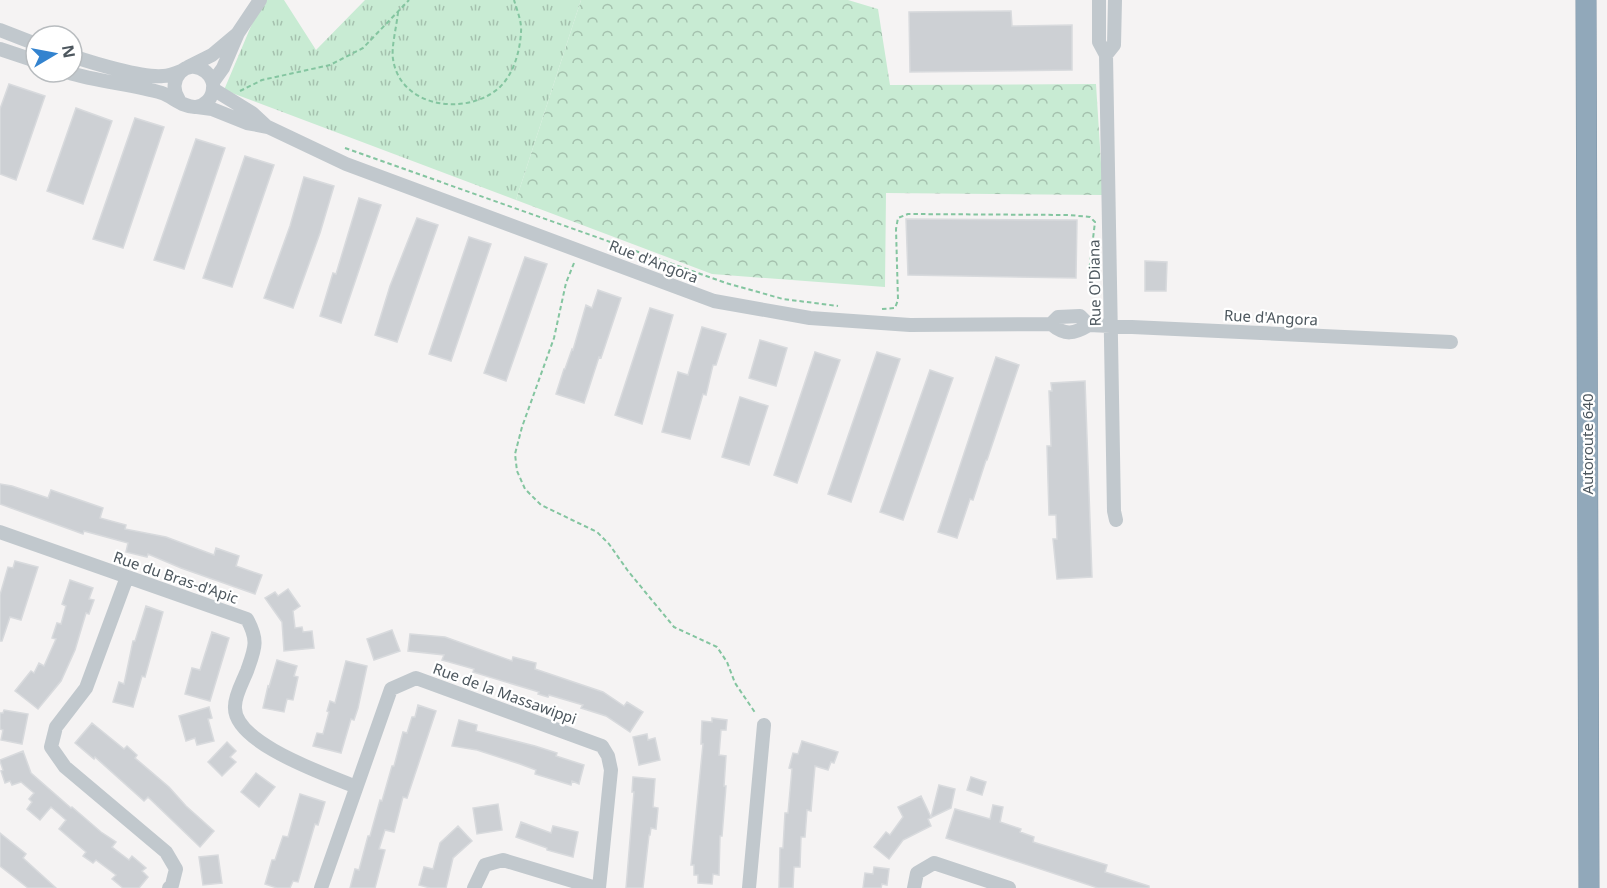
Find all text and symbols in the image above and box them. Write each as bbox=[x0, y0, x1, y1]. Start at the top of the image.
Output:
north arrow bbox=[24, 24, 84, 84]
text: N bbox=[57, 43, 81, 60]
street label: Rue d'Angora bbox=[607, 235, 701, 287]
street label: Rue O'Diana bbox=[1083, 239, 1105, 327]
street label: Rue d'Angora bbox=[1224, 305, 1318, 329]
street label: Autoroute 640 bbox=[1577, 393, 1597, 495]
street label: Rue du Bras-d'Apic bbox=[111, 546, 241, 608]
street label: Rue de la Massawippi bbox=[430, 658, 580, 728]

